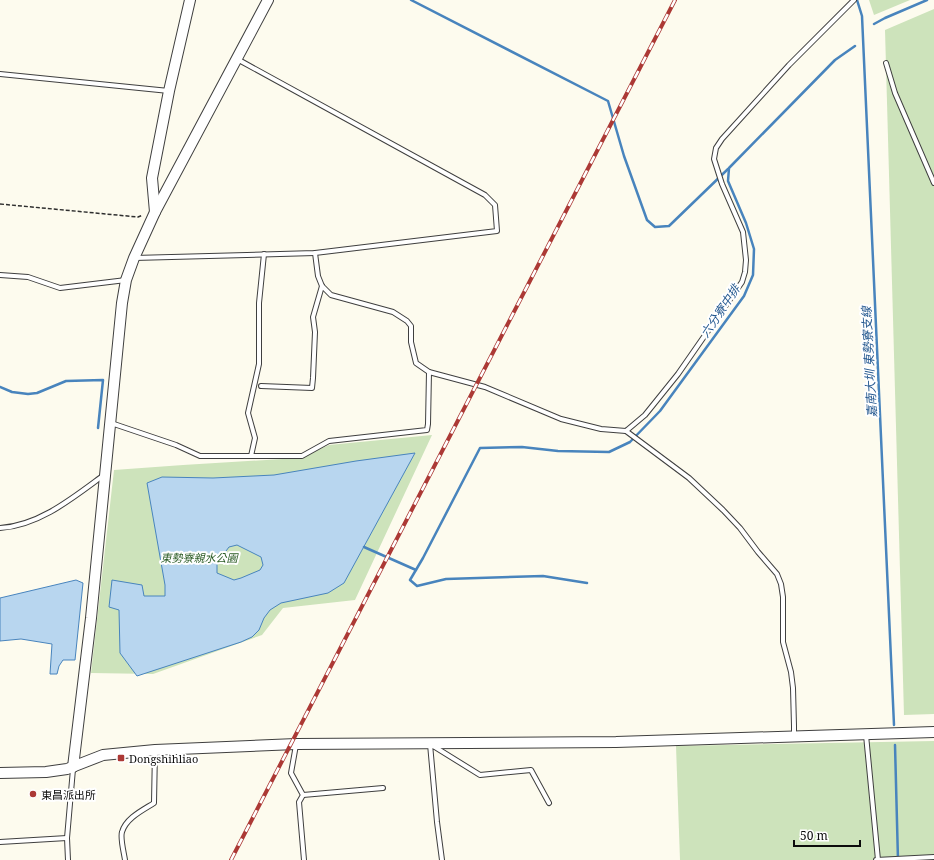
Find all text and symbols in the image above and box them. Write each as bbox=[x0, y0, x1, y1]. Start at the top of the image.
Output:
water label: 六分寮中排 bbox=[696, 280, 745, 341]
water label: 嘉南大圳 東勢寮支線 bbox=[857, 304, 880, 418]
park label: 東勢寮親水公園 bbox=[161, 550, 239, 565]
place label: Dongshihliao bbox=[129, 751, 198, 766]
marker: Dongshihliao bbox=[116, 753, 126, 763]
place label: 東昌派出所 bbox=[41, 787, 96, 802]
marker: 東昌派出所 bbox=[28, 789, 38, 799]
scale bar bbox=[794, 822, 860, 848]
text: 50 m bbox=[800, 827, 828, 844]

